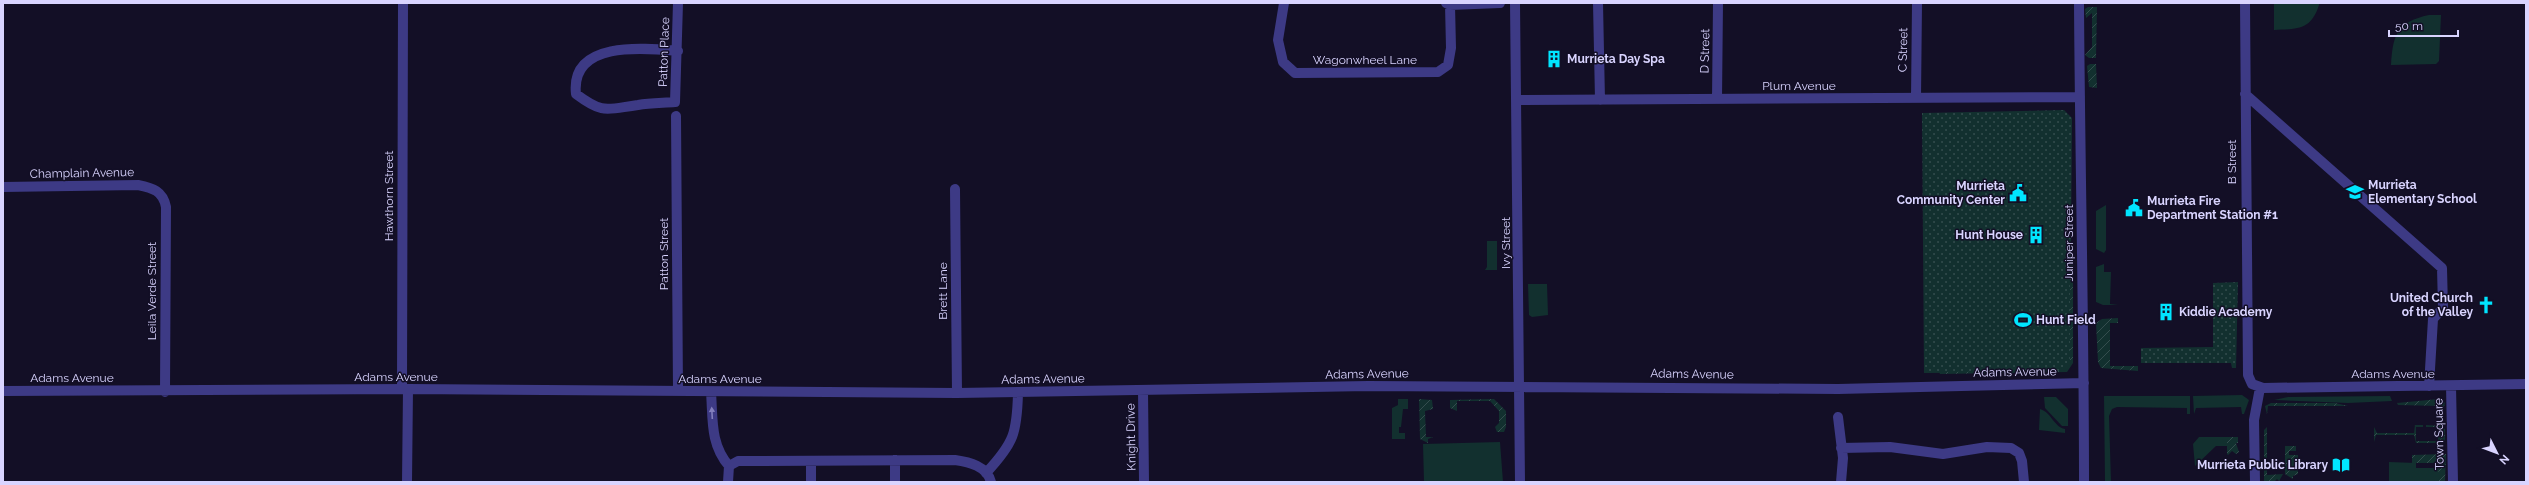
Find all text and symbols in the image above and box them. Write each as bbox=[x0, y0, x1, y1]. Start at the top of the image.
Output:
scale bar bbox=[2389, 12, 2458, 38]
street label: Patton Place bbox=[656, 17, 672, 87]
text: 50 m bbox=[2395, 19, 2423, 33]
street label: D Street bbox=[1698, 28, 1712, 74]
street label: C Street bbox=[1896, 28, 1910, 72]
building icon: Murrieta Day Spa bbox=[1544, 49, 1564, 69]
place label: Murrieta Day Spa bbox=[1567, 52, 1665, 66]
street label: Wagonwheel Lane bbox=[1313, 53, 1417, 67]
street label: Plum Avenue bbox=[1762, 79, 1836, 93]
street label: B Street bbox=[2225, 140, 2239, 184]
street label: Hawthorn Street bbox=[382, 151, 396, 241]
street label: Champlain Avenue bbox=[30, 165, 134, 181]
place label: Murrieta Elementary School bbox=[2368, 178, 2477, 206]
place label: Murrieta Community Center bbox=[1897, 179, 2005, 207]
school or university icon: Murrieta Elementary School bbox=[2345, 182, 2365, 202]
public building icon: Murrieta Community Center bbox=[2008, 183, 2028, 203]
place label: Murrieta Fire Department Station #1 bbox=[2147, 194, 2278, 222]
public building icon: Murrieta Fire Department Station #1 bbox=[2124, 198, 2144, 218]
street label: Juniper Street bbox=[2062, 204, 2076, 282]
street label: Ivy Street bbox=[1499, 217, 1513, 269]
street label: Patton Street bbox=[657, 218, 671, 290]
building icon: Hunt House bbox=[2026, 225, 2046, 245]
place label: Hunt House bbox=[1955, 228, 2023, 242]
street label: Leila Verde Street bbox=[145, 242, 159, 340]
street label: Brett Lane bbox=[936, 262, 950, 320]
place label: United Church of the Valley bbox=[2390, 291, 2473, 319]
church icon: United Church of the Valley bbox=[2476, 295, 2496, 315]
building icon: Kiddie Academy bbox=[2156, 302, 2176, 322]
place label: Kiddie Academy bbox=[2179, 305, 2273, 319]
sports icon: Hunt Field bbox=[2013, 310, 2033, 330]
place label: Hunt Field bbox=[2036, 313, 2096, 327]
street label: Adams Avenue bbox=[1973, 364, 2057, 380]
street label: Adams Avenue bbox=[1325, 366, 1409, 382]
street label: Adams Avenue bbox=[1650, 366, 1734, 382]
street label: Adams Avenue bbox=[2351, 367, 2435, 381]
street label: Adams Avenue bbox=[354, 370, 438, 384]
street label: Adams Avenue bbox=[30, 371, 114, 385]
street label: Adams Avenue bbox=[1001, 371, 1085, 387]
street label: Adams Avenue bbox=[678, 372, 762, 386]
street label: Town Square bbox=[2431, 398, 2447, 470]
street label: Knight Drive bbox=[1123, 403, 1139, 471]
one-way arrow bbox=[709, 407, 716, 419]
north arrow bbox=[2477, 433, 2517, 473]
text: N bbox=[2496, 452, 2512, 467]
library icon: Murrieta Public Library bbox=[2331, 455, 2351, 475]
place label: Murrieta Public Library bbox=[2197, 458, 2328, 472]

